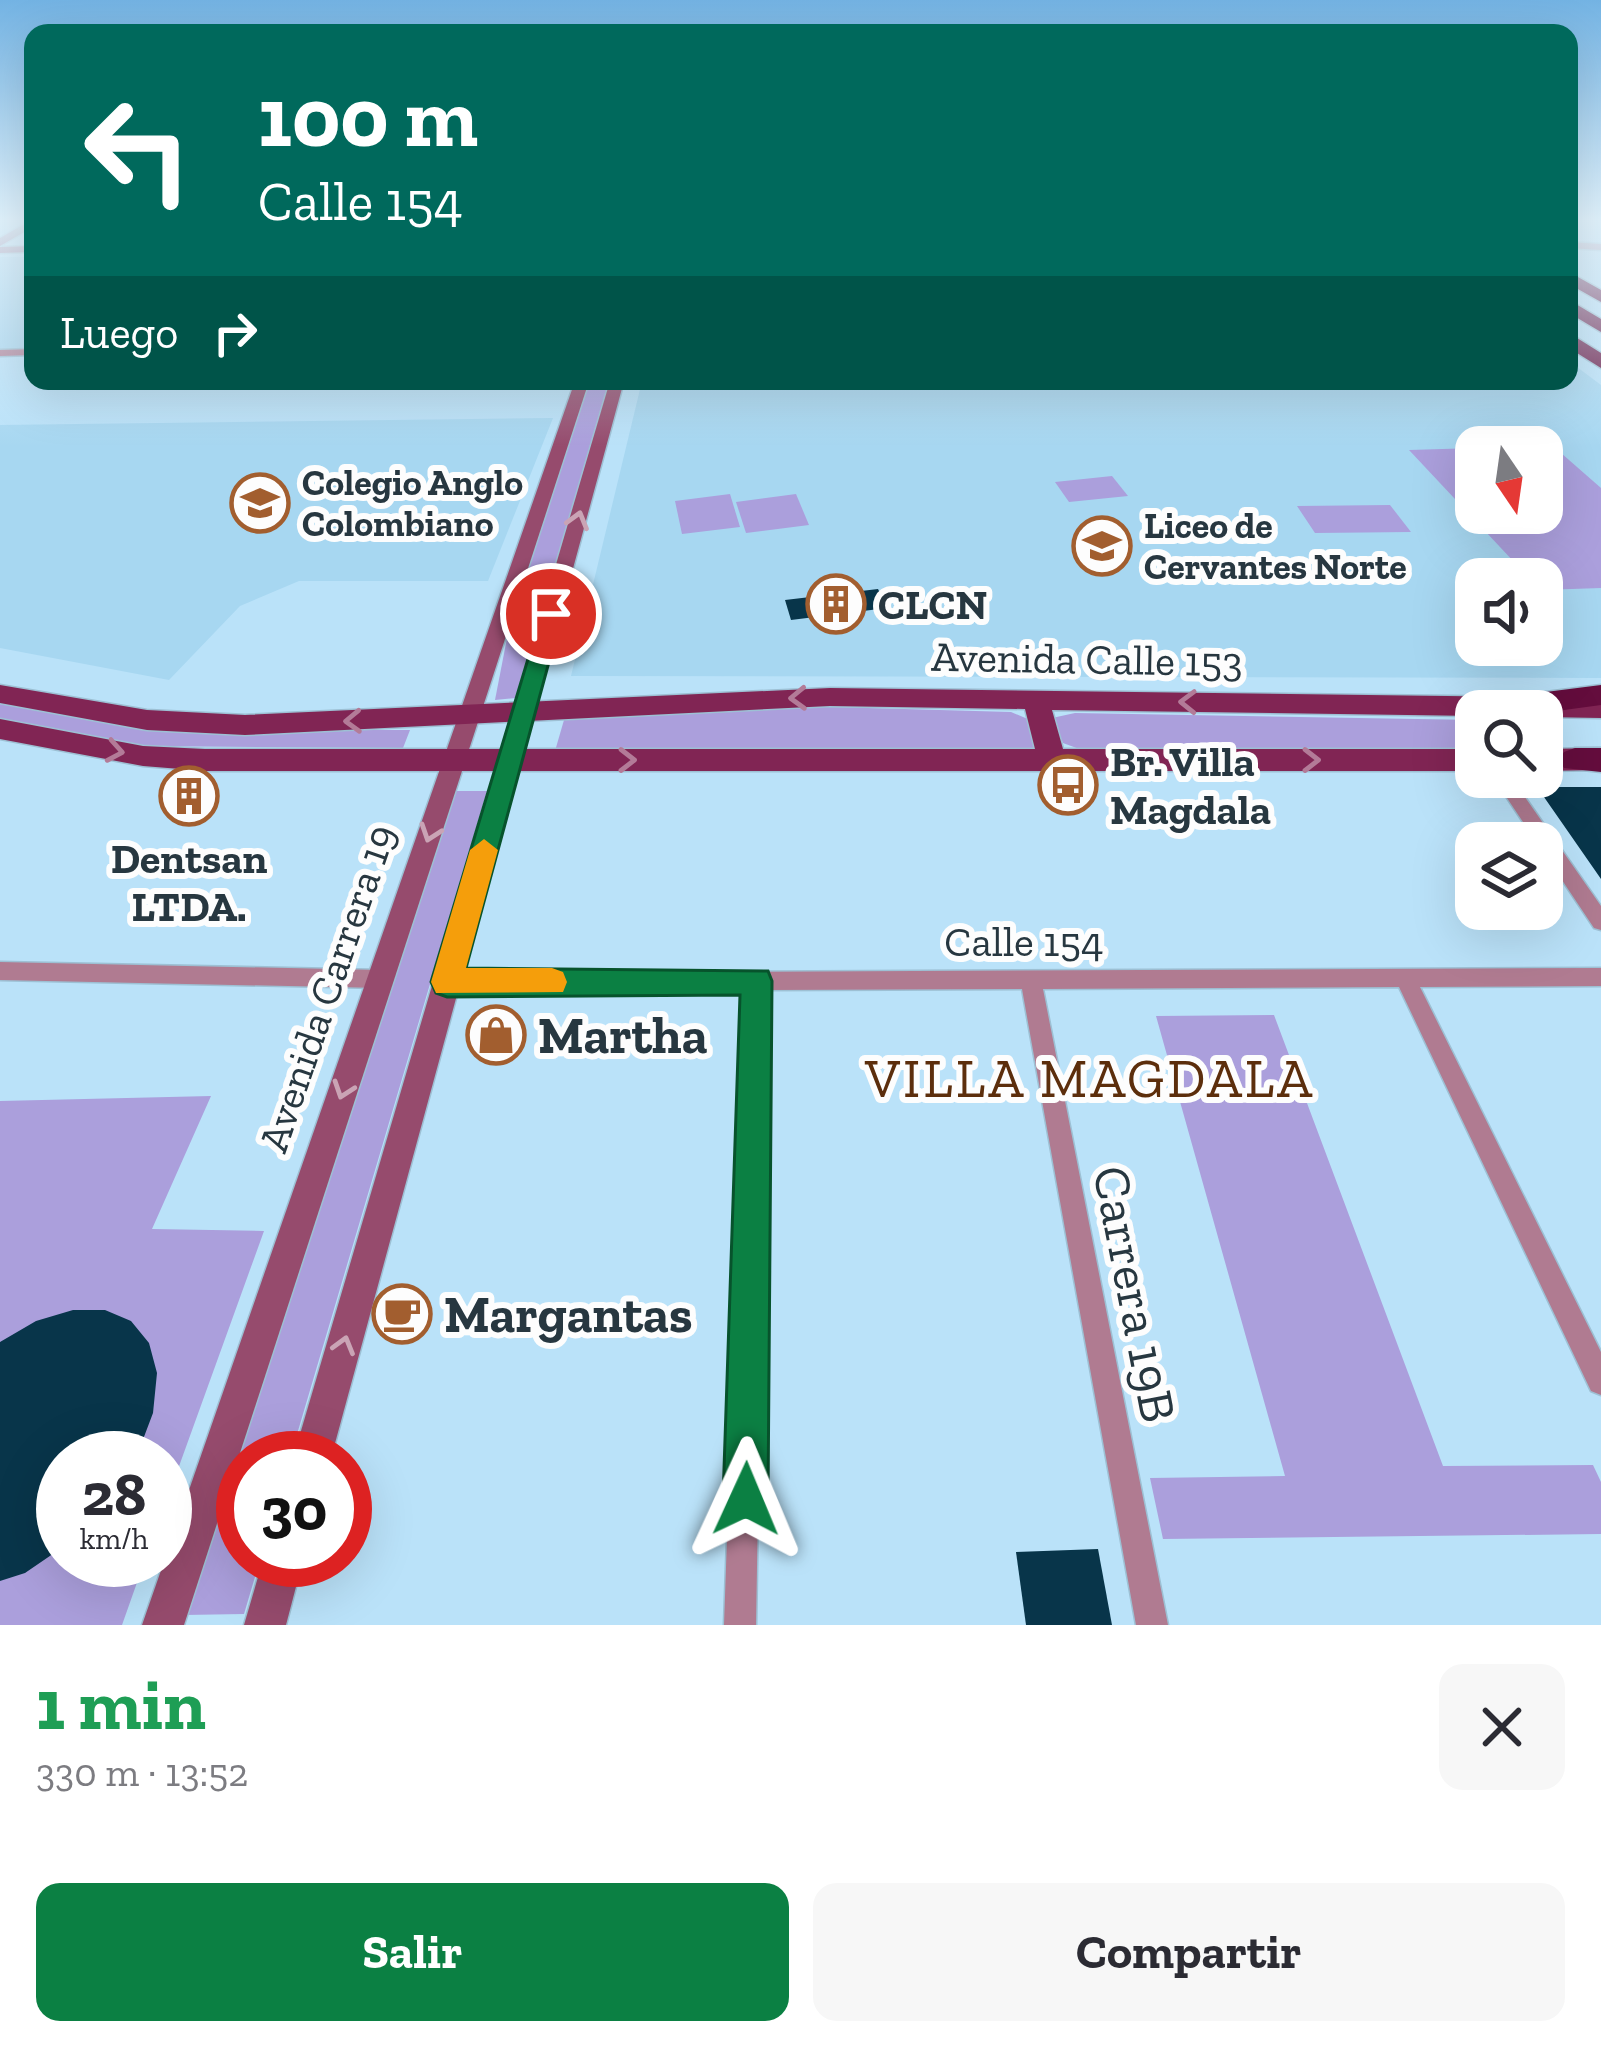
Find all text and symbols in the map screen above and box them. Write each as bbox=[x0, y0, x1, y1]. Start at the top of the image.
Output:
text: 100 m bbox=[258, 67, 478, 168]
icon: left bbox=[60, 72, 216, 228]
text: Calle 154 bbox=[258, 169, 463, 234]
icon: right bbox=[202, 300, 268, 366]
text: Luego bbox=[60, 306, 178, 360]
north arrow bbox=[1455, 426, 1563, 534]
map controls bbox=[1455, 426, 1563, 930]
place label: Colegio Anglo Colombiano bbox=[302, 461, 523, 545]
school or university icon: Colegio Anglo Colombiano bbox=[229, 472, 291, 534]
place label: Liceo de Cervantes Norte bbox=[1144, 504, 1407, 588]
one-way arrow bbox=[564, 510, 589, 531]
school or university icon: Liceo de Cervantes Norte bbox=[1071, 515, 1133, 577]
button: sound bbox=[1455, 558, 1563, 666]
pin bbox=[500, 563, 602, 665]
building icon: CLCN bbox=[805, 573, 867, 635]
place label: CLCN bbox=[878, 579, 987, 630]
icon: arrive bbox=[518, 581, 584, 647]
street label: Avenida Calle 153 bbox=[931, 631, 1243, 687]
one-way arrow bbox=[788, 685, 807, 711]
one-way arrow bbox=[1178, 689, 1196, 715]
button: search bbox=[1455, 690, 1563, 798]
one-way arrow bbox=[343, 708, 362, 734]
place label: Br. Villa Magdala bbox=[1110, 736, 1271, 835]
one-way arrow bbox=[105, 737, 125, 762]
one-way arrow bbox=[619, 747, 637, 773]
one-way arrow bbox=[1303, 747, 1321, 773]
bus stop icon: Br. Villa Magdala bbox=[1037, 754, 1099, 816]
building icon: Dentsan LTDA. bbox=[158, 765, 220, 827]
street label: Avenida Carrera 19 bbox=[247, 818, 407, 1158]
one-way arrow bbox=[420, 821, 444, 842]
button: layers bbox=[1455, 822, 1563, 930]
place label: Dentsan LTDA. bbox=[111, 833, 267, 932]
street label: Calle 154 bbox=[944, 916, 1104, 967]
shop icon: Martha bbox=[465, 1004, 527, 1066]
place label: Martha bbox=[538, 1005, 708, 1066]
district label: VILLA MAGDALA bbox=[864, 1046, 1315, 1111]
one-way arrow bbox=[333, 1079, 358, 1100]
street label: Carrera 19B bbox=[1080, 1161, 1190, 1427]
cafe icon: Margantas bbox=[371, 1283, 433, 1345]
place label: Margantas bbox=[444, 1284, 692, 1345]
one-way arrow bbox=[330, 1336, 355, 1357]
speed limit sign: 30 bbox=[216, 1431, 372, 1587]
position arrow bbox=[683, 1436, 809, 1562]
text: 28 bbox=[82, 1458, 146, 1530]
text: km/h bbox=[80, 1521, 148, 1557]
text: 1 min bbox=[36, 1661, 206, 1747]
button: close bbox=[1439, 1664, 1565, 1790]
text: 330 m · 13:52 bbox=[36, 1749, 248, 1796]
button: Salir bbox=[36, 1883, 789, 2021]
button: Compartir bbox=[813, 1883, 1565, 2021]

